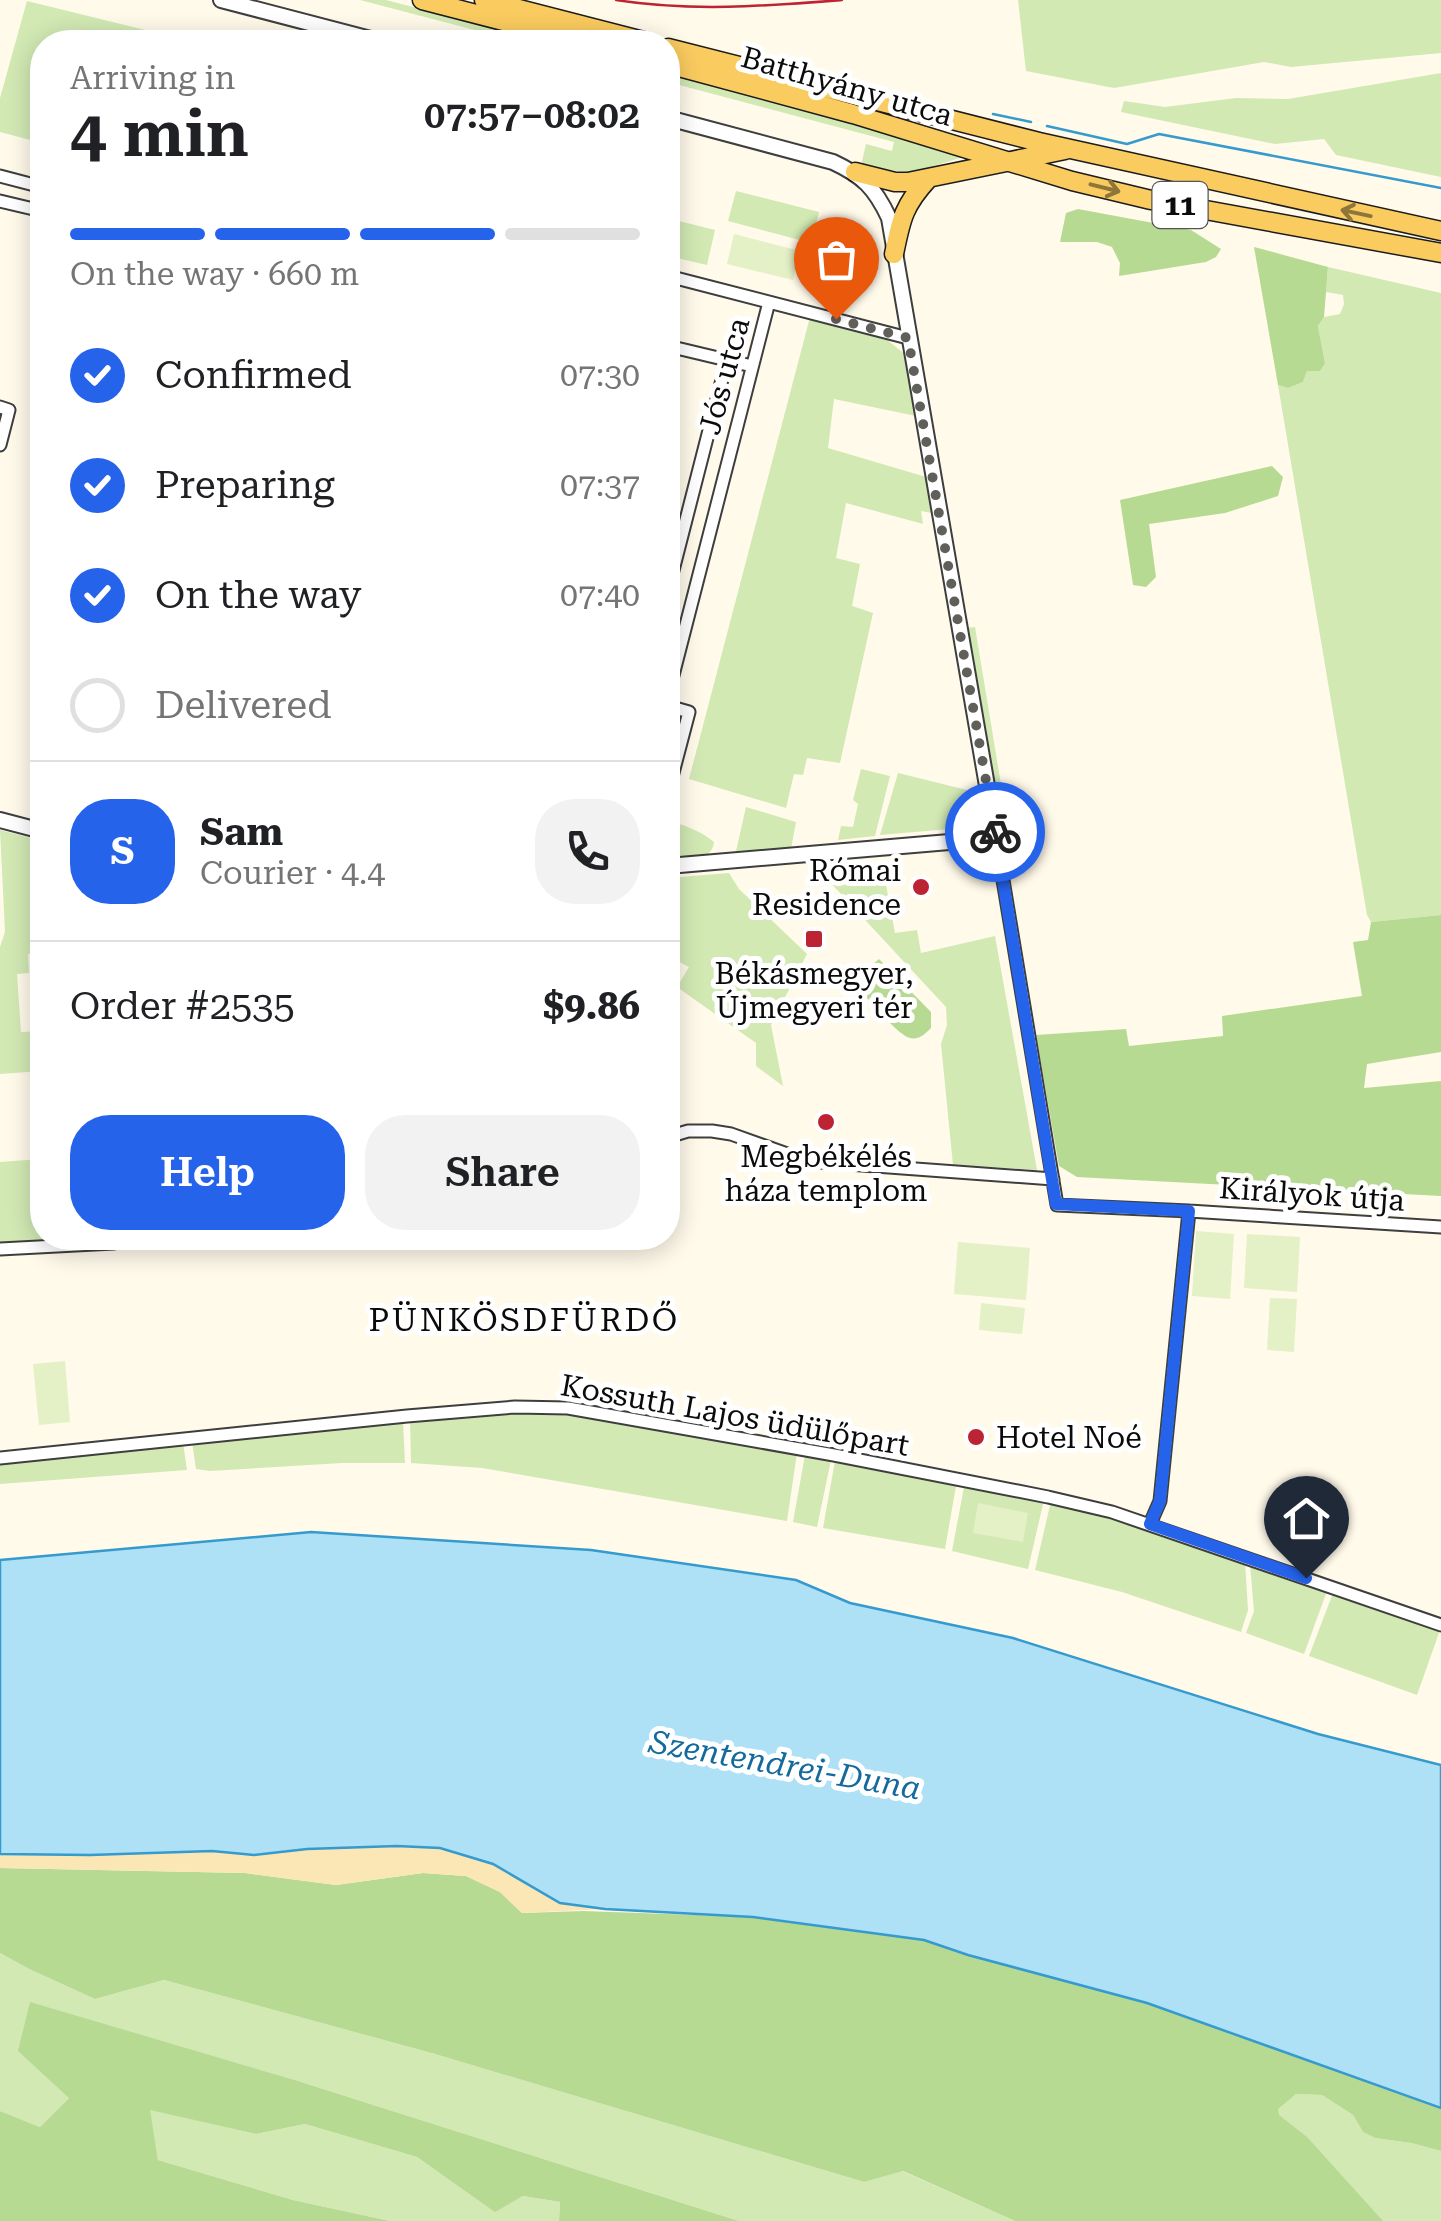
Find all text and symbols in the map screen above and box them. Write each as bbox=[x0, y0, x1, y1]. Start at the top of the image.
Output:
street label: Batthyány utca bbox=[737, 39, 957, 133]
text: Arriving in bbox=[70, 59, 235, 97]
text: 07:57–08:02 bbox=[424, 93, 640, 137]
text: 4 min bbox=[70, 96, 249, 172]
one-way arrow bbox=[1089, 180, 1120, 199]
road number: 11 bbox=[1152, 182, 1208, 228]
one-way arrow bbox=[1341, 203, 1373, 221]
pin bbox=[794, 217, 879, 320]
icon: bag bbox=[809, 232, 864, 287]
text: On the way · 660 m bbox=[70, 255, 359, 293]
street label: Jós utca bbox=[692, 314, 756, 438]
icon: check bbox=[70, 348, 125, 403]
text: Confirmed bbox=[155, 353, 352, 397]
text: 07:30 bbox=[560, 356, 640, 394]
icon: check bbox=[70, 458, 125, 513]
text: Preparing bbox=[155, 463, 335, 507]
text: 07:37 bbox=[560, 466, 640, 504]
icon: check bbox=[70, 568, 125, 623]
text: On the way bbox=[155, 573, 361, 617]
text: 07:40 bbox=[560, 576, 640, 614]
text: Delivered bbox=[155, 683, 332, 727]
courier bbox=[945, 782, 1045, 882]
button: phone bbox=[535, 799, 640, 904]
icon: bike bbox=[968, 805, 1023, 860]
text: Sam bbox=[200, 810, 283, 854]
text: S bbox=[111, 829, 134, 873]
place label: Római Residence bbox=[752, 853, 901, 922]
text: Courier · 4.4 bbox=[200, 854, 385, 892]
marker: Római Residence bbox=[910, 876, 932, 898]
marker: Békásmegyer, Újmegyeri tér bbox=[803, 928, 825, 950]
place label: Békásmegyer, Újmegyeri tér bbox=[715, 956, 913, 1025]
text: Order #2535 bbox=[70, 984, 295, 1028]
text: $9.86 bbox=[543, 984, 640, 1028]
marker: Megbékélés háza templom bbox=[815, 1111, 837, 1133]
button: Help bbox=[70, 1115, 345, 1230]
button: Share bbox=[365, 1115, 640, 1230]
place label: Megbékélés háza templom bbox=[725, 1139, 927, 1208]
street label: Királyok útja bbox=[1218, 1170, 1406, 1218]
district label: PÜNKÖSDFÜRDŐ bbox=[368, 1300, 680, 1339]
street label: Kossuth Lajos üdülőpart bbox=[558, 1367, 912, 1463]
place label: Hotel Noé bbox=[996, 1420, 1142, 1455]
marker: Hotel Noé bbox=[965, 1426, 987, 1448]
pin bbox=[1264, 1476, 1349, 1579]
icon: home bbox=[1279, 1491, 1334, 1546]
water label: Szentendrei-Duna bbox=[645, 1722, 924, 1808]

